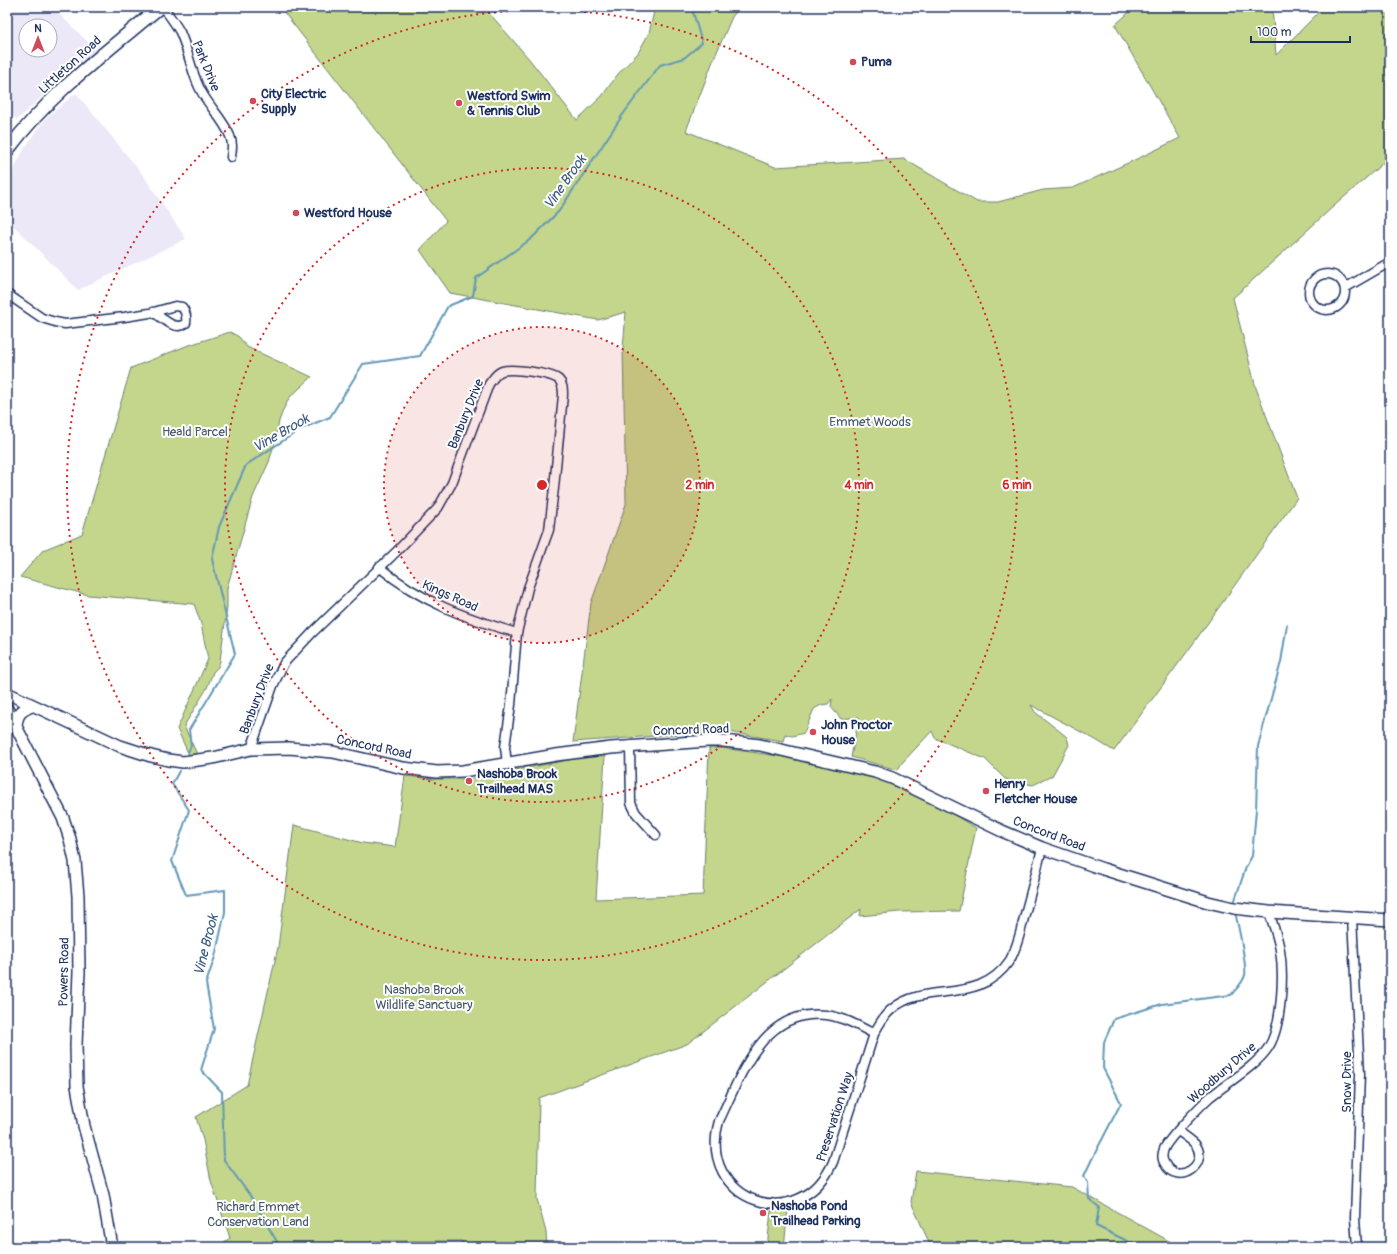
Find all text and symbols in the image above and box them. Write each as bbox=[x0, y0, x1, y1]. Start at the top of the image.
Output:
north arrow bbox=[18, 18, 58, 58]
scale bar bbox=[1251, 18, 1350, 44]
text: N bbox=[34, 22, 42, 35]
text: 100 m bbox=[1257, 25, 1292, 40]
street label: Littleton Road bbox=[35, 33, 105, 97]
street label: Park Drive bbox=[189, 38, 224, 94]
place label: Puma bbox=[861, 54, 892, 70]
marker: Puma bbox=[848, 57, 858, 67]
place label: City Electric Supply bbox=[261, 86, 327, 117]
place label: Westford Swim & Tennis Club bbox=[467, 88, 551, 119]
marker: City Electric Supply bbox=[248, 96, 258, 106]
marker: Westford Swim & Tennis Club bbox=[454, 98, 464, 108]
water label: Vine Brook bbox=[540, 151, 590, 212]
place label: Westford House bbox=[304, 205, 392, 221]
marker: Westford House bbox=[291, 208, 301, 218]
street label: Banbury Drive bbox=[445, 376, 488, 451]
water label: Vine Brook bbox=[250, 410, 313, 456]
park label: Emmet Woods bbox=[829, 414, 911, 430]
park label: Heald Parcel bbox=[162, 424, 228, 440]
centre of rings bbox=[535, 478, 549, 492]
text: 2 min bbox=[686, 478, 715, 493]
text: 4 min bbox=[843, 478, 874, 493]
text: 6 min bbox=[1002, 478, 1032, 493]
street label: Kings Road bbox=[420, 577, 480, 615]
street label: Banbury Drive bbox=[236, 661, 278, 736]
place label: John Proctor House bbox=[821, 717, 893, 748]
street label: Concord Road bbox=[653, 721, 729, 739]
marker: John Proctor House bbox=[808, 727, 818, 737]
street label: Concord Road bbox=[335, 731, 413, 763]
place label: Nashoba Brook Trailhead MAS bbox=[476, 766, 558, 797]
marker: Nashoba Brook Trailhead MAS bbox=[464, 776, 474, 786]
place label: Henry Fletcher House bbox=[994, 776, 1078, 807]
marker: Henry Fletcher House bbox=[981, 786, 991, 796]
street label: Concord Road bbox=[1011, 813, 1087, 855]
water label: Vine Brook bbox=[190, 912, 222, 977]
street label: Powers Road bbox=[55, 937, 73, 1007]
park label: Nashoba Brook Wildlife Sanctuary bbox=[375, 982, 473, 1013]
street label: Woodbury Drive bbox=[1185, 1039, 1260, 1107]
street label: Snow Drive bbox=[1339, 1051, 1355, 1113]
street label: Preservation Way bbox=[813, 1070, 857, 1164]
place label: Nashoba Pond Trailhead Parking bbox=[770, 1198, 861, 1229]
park label: Richard Emmet Conservation Land bbox=[207, 1199, 309, 1230]
marker: Nashoba Pond Trailhead Parking bbox=[758, 1208, 768, 1218]

